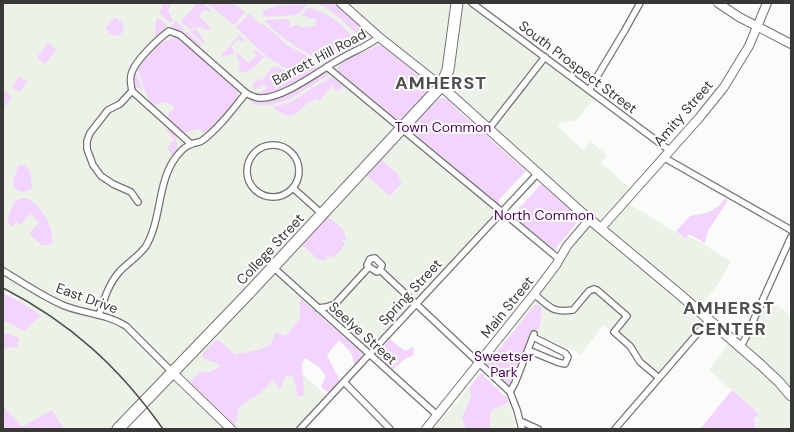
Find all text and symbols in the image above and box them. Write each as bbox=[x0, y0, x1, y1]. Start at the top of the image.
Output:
street label: South Prospect Street bbox=[515, 17, 641, 117]
street label: Barrett Hill Road bbox=[269, 25, 369, 89]
district label: AMHERST bbox=[395, 71, 487, 95]
street label: Amity Street bbox=[649, 76, 717, 150]
park label: Town Common bbox=[395, 118, 491, 136]
park label: North Common bbox=[494, 206, 594, 224]
street label: College Street bbox=[232, 209, 308, 289]
street label: Spring Street bbox=[375, 255, 445, 329]
street label: Main Street bbox=[477, 273, 537, 341]
street label: East Drive bbox=[54, 278, 120, 318]
district label: AMHERST CENTER bbox=[683, 296, 775, 341]
street label: Seelye Street bbox=[325, 298, 401, 368]
park label: Sweetser Park bbox=[474, 347, 534, 381]

